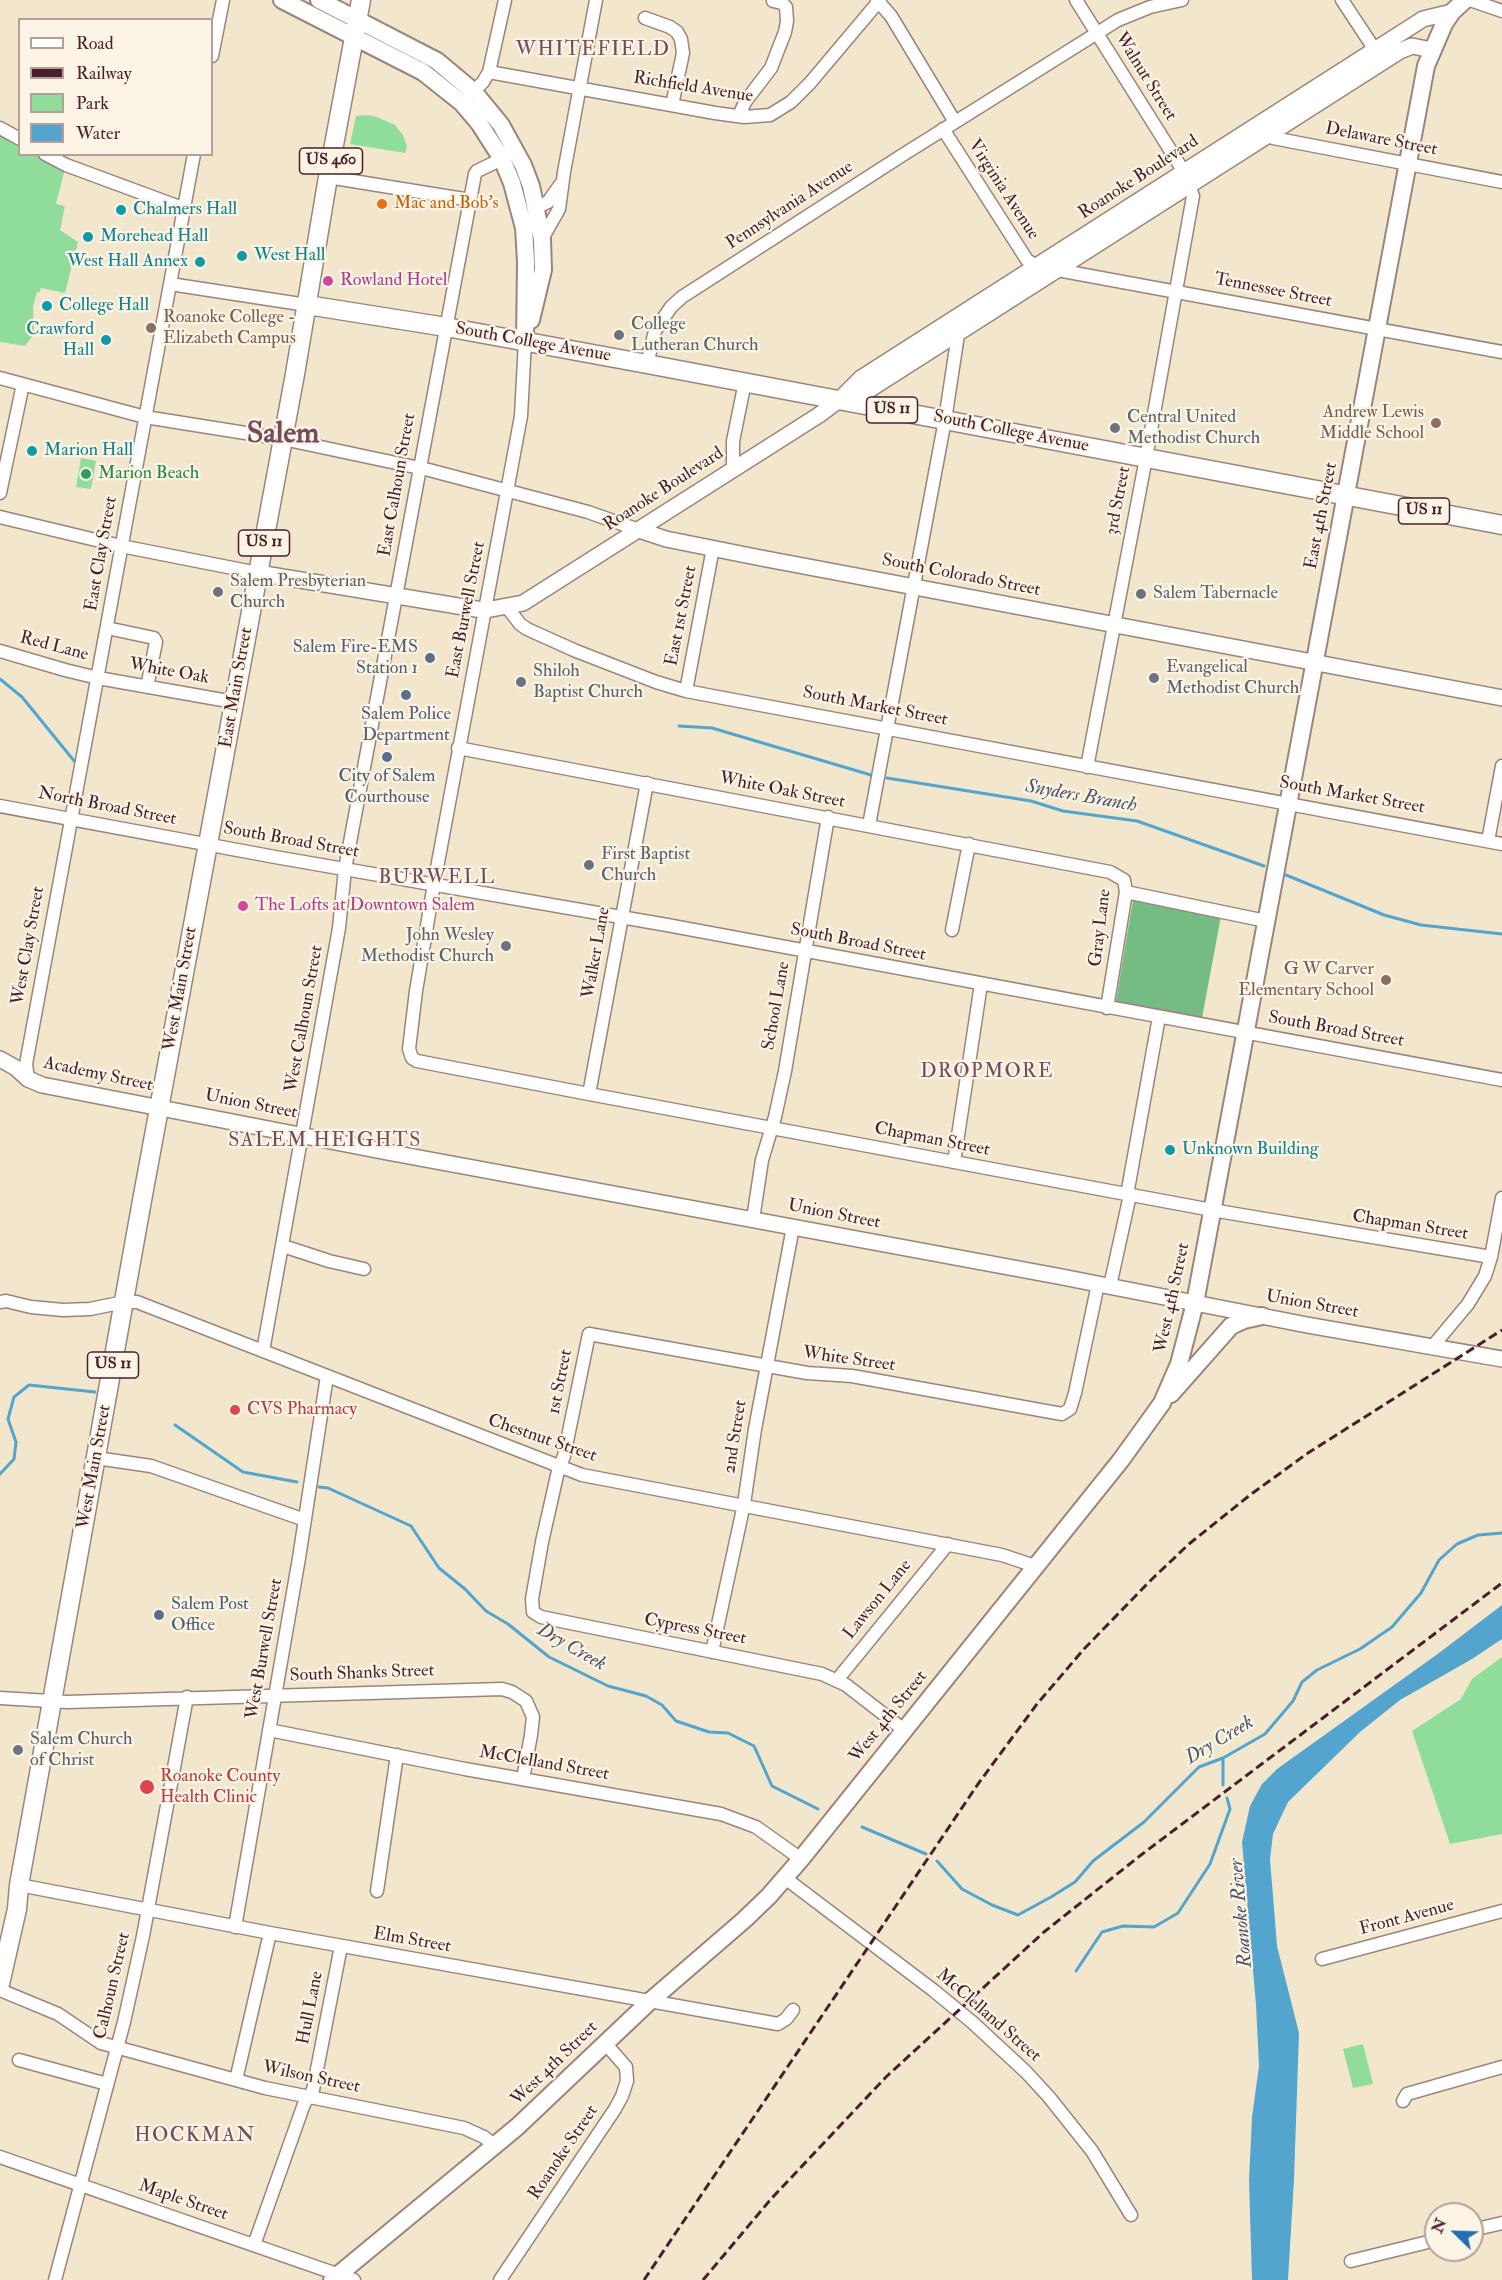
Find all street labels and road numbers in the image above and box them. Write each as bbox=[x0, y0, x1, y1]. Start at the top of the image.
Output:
street label: Walnut Street bbox=[1109, 29, 1181, 125]
street label: Richfield Avenue bbox=[632, 68, 754, 108]
street label: Delaware Street bbox=[1323, 119, 1439, 161]
street label: Roanoke Boulevard bbox=[1075, 131, 1203, 225]
street label: Virginia Avenue bbox=[963, 136, 1043, 244]
road number: US 460 bbox=[300, 148, 362, 174]
street label: Pennsylvania Avenue bbox=[722, 157, 858, 255]
street label: Tennessee Street bbox=[1212, 269, 1334, 313]
street label: South College Avenue bbox=[453, 319, 613, 367]
road number: US 11 bbox=[866, 397, 918, 423]
street label: South College Avenue bbox=[932, 406, 1090, 458]
street label: East Calhoun Street bbox=[375, 412, 421, 558]
street label: Roanoke Boulevard bbox=[600, 443, 728, 537]
street label: East 4th Street bbox=[1301, 461, 1343, 571]
street label: 3rd Street bbox=[1102, 465, 1136, 537]
street label: East Clay Street bbox=[81, 495, 123, 613]
road number: US 11 bbox=[1398, 498, 1450, 524]
road number: US 11 bbox=[238, 530, 290, 556]
street label: East Burwell Street bbox=[443, 540, 491, 680]
street label: South Colorado Street bbox=[880, 550, 1042, 602]
street label: East 1st Street bbox=[662, 564, 702, 668]
street label: East Main Street bbox=[216, 626, 258, 750]
street label: Red Lane bbox=[17, 627, 91, 667]
street label: White Oak bbox=[128, 654, 210, 690]
street label: South Market Street bbox=[801, 682, 949, 732]
street label: White Oak Street bbox=[717, 768, 847, 814]
street label: South Market Street bbox=[1278, 773, 1426, 819]
street label: North Broad Street bbox=[36, 783, 178, 831]
street label: South Broad Street bbox=[221, 818, 361, 864]
street label: West Clay Street bbox=[8, 885, 50, 1007]
street label: Gray Lane bbox=[1086, 888, 1116, 968]
street label: Walker Lane bbox=[578, 906, 616, 1000]
street label: South Broad Street bbox=[788, 919, 928, 967]
street label: West Main Street bbox=[159, 925, 203, 1053]
street label: West Calhoun Street bbox=[281, 944, 329, 1094]
street label: School Lane bbox=[759, 960, 795, 1052]
street label: South Broad Street bbox=[1266, 1007, 1406, 1053]
street label: Academy Street bbox=[41, 1053, 155, 1097]
street label: Union Street bbox=[203, 1085, 299, 1125]
street label: Chapman Street bbox=[873, 1118, 991, 1162]
street label: Union Street bbox=[786, 1195, 882, 1235]
street label: Chapman Street bbox=[1351, 1206, 1469, 1246]
street label: West 4th Street bbox=[1151, 1241, 1195, 1355]
street label: Union Street bbox=[1264, 1286, 1360, 1324]
street label: White Street bbox=[801, 1343, 897, 1377]
street label: 1st Street bbox=[544, 1348, 578, 1416]
road number: US 11 bbox=[88, 1352, 138, 1378]
street label: 2nd Street bbox=[720, 1399, 752, 1475]
street label: West Main Street bbox=[73, 1403, 117, 1531]
street label: Chestnut Street bbox=[485, 1410, 599, 1468]
street label: Lawson Lane bbox=[839, 1556, 917, 1644]
street label: West Burwell Street bbox=[242, 1577, 288, 1721]
street label: Cypress Street bbox=[642, 1610, 748, 1650]
street label: South Shanks Street bbox=[289, 1661, 435, 1687]
street label: West 4th Street bbox=[845, 1667, 933, 1767]
street label: McClelland Street bbox=[477, 1742, 611, 1786]
street label: Front Avenue bbox=[1357, 1895, 1457, 1941]
street label: Elm Street bbox=[371, 1924, 453, 1958]
street label: Calhoun Street bbox=[90, 1930, 136, 2042]
street label: McClelland Street bbox=[931, 1965, 1045, 2067]
street label: Hull Lane bbox=[293, 1970, 329, 2046]
street label: West 4th Street bbox=[507, 2017, 603, 2111]
street label: Wilson Street bbox=[260, 2057, 362, 2099]
street label: Roanoke Street bbox=[524, 2102, 604, 2204]
street label: Maple Street bbox=[136, 2176, 230, 2226]

